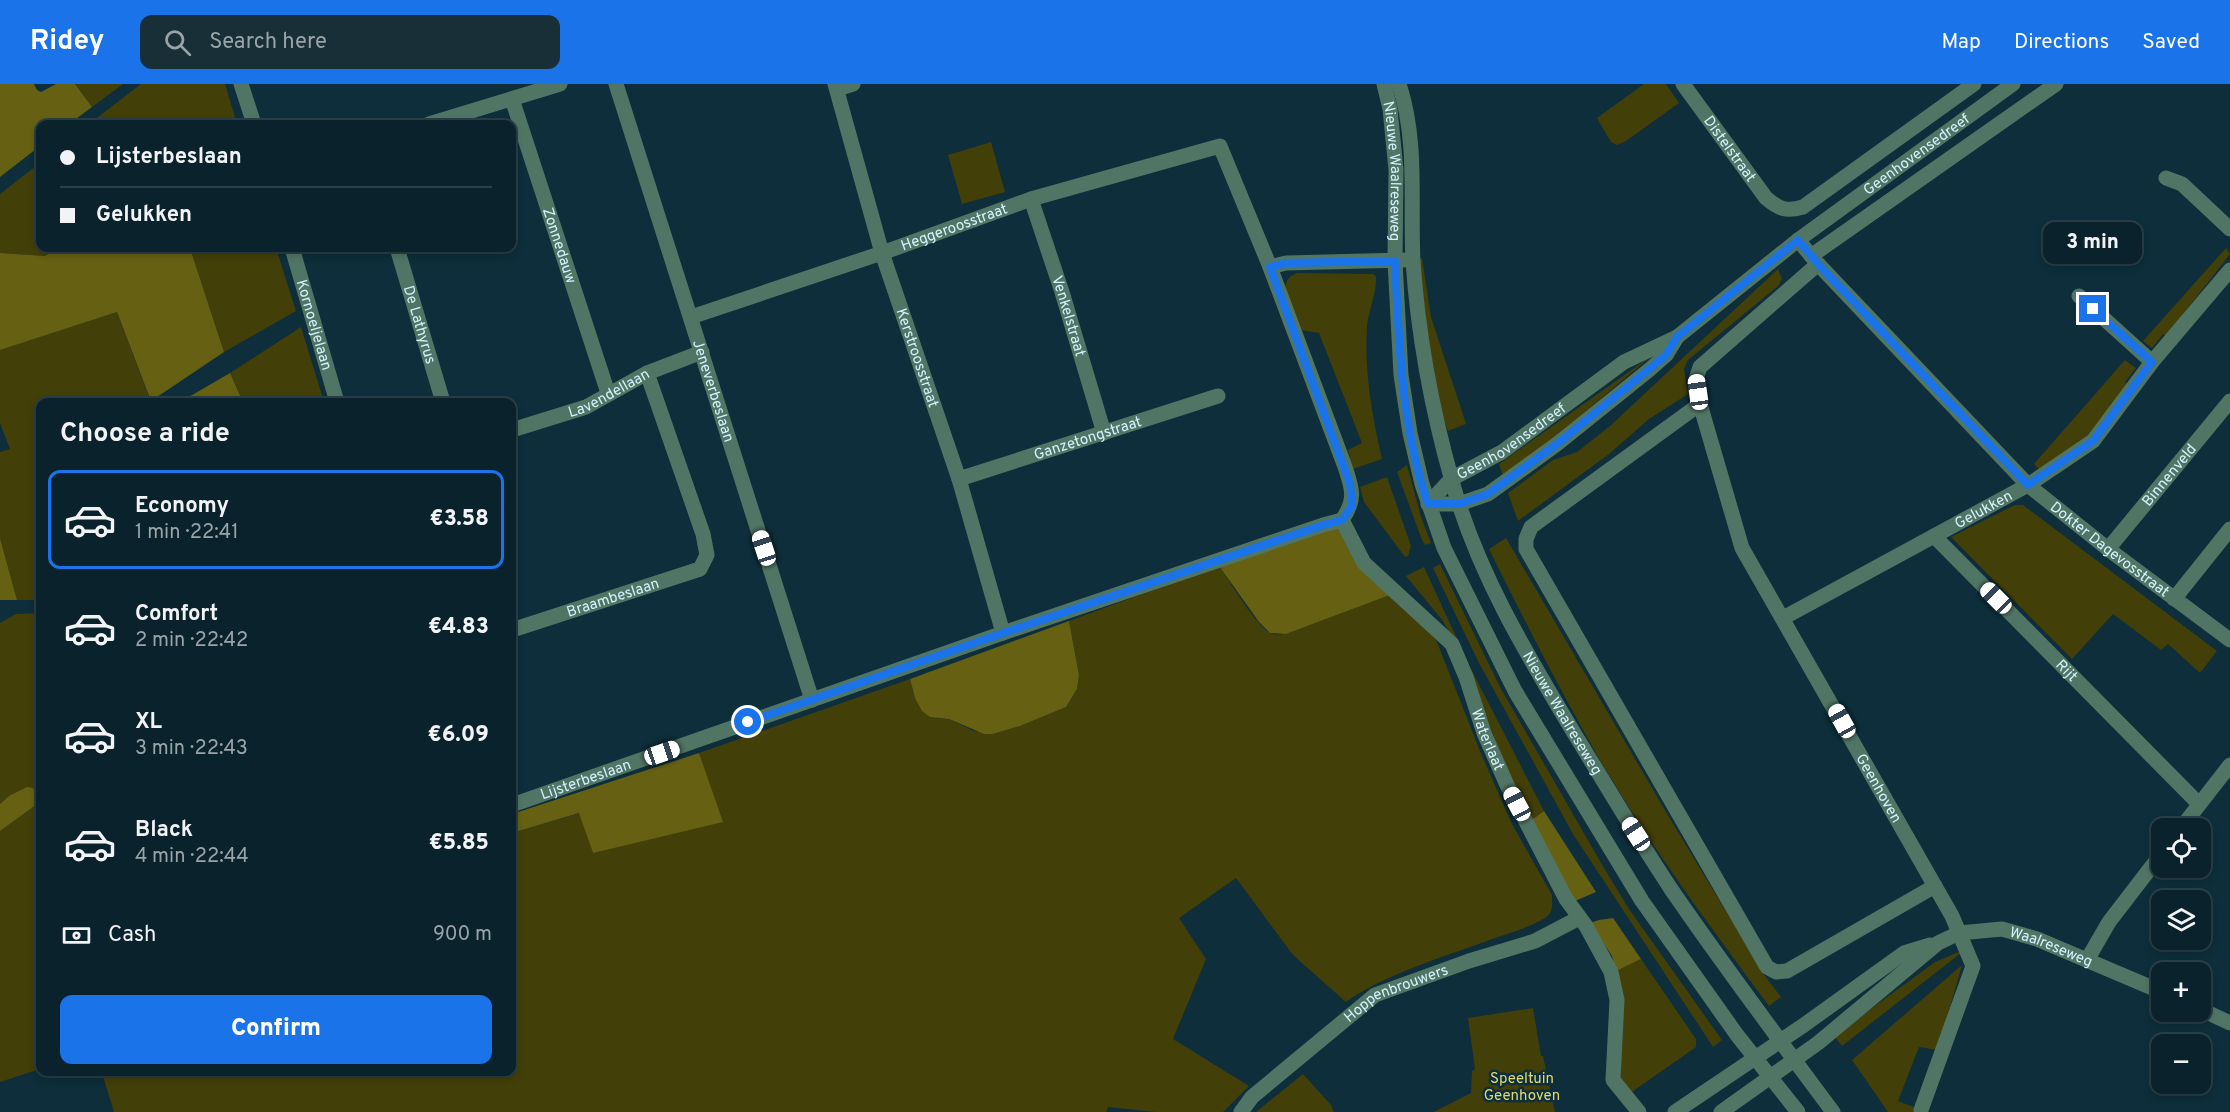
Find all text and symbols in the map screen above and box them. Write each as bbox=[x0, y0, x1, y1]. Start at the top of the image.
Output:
search box bbox=[140, 15, 560, 69]
text: Ridey bbox=[30, 24, 104, 60]
icon: search bbox=[161, 26, 194, 59]
text: Search here bbox=[209, 29, 327, 56]
text: Map bbox=[1941, 29, 1981, 56]
text: Directions bbox=[2014, 29, 2109, 56]
text: Saved bbox=[2142, 29, 2200, 56]
street label: Nieuwe Waalreseweg bbox=[1377, 99, 1404, 241]
street label: Geenhovensedreef bbox=[1860, 111, 1974, 200]
street label: Distelstraat bbox=[1698, 113, 1759, 186]
text: Lijsterbeslaan bbox=[96, 144, 242, 171]
street label: Heggeroosstraat bbox=[899, 200, 1010, 256]
text: Gelukken bbox=[96, 202, 192, 229]
street label: Zonnedauw bbox=[537, 205, 580, 287]
callout: 3 min bbox=[2044, 222, 2142, 264]
text: 3 min bbox=[2066, 230, 2119, 256]
street label: Venkelstraat bbox=[1046, 274, 1089, 359]
street label: Kornoeljelaan bbox=[291, 278, 335, 373]
street label: De Lathyrus bbox=[398, 284, 439, 367]
route end bbox=[2079, 295, 2106, 322]
street label: Kerstroosstraat bbox=[891, 306, 942, 410]
street label: Jeneverbeslaan bbox=[687, 338, 737, 445]
street label: Lavendellaan bbox=[566, 365, 654, 423]
car bbox=[1687, 373, 1709, 411]
street label: Geenhovensedreef bbox=[1454, 400, 1570, 485]
street label: Ganzetongstraat bbox=[1032, 413, 1144, 465]
text: Choose a ride bbox=[60, 417, 230, 451]
street label: Binnenveld bbox=[2139, 441, 2202, 511]
street label: Gelukken bbox=[1952, 487, 2016, 534]
icon: car bbox=[63, 493, 117, 547]
text: Economy bbox=[135, 493, 229, 520]
street label: Dokter Dagevosstraat bbox=[2045, 498, 2172, 602]
text: €3.58 bbox=[430, 506, 489, 533]
text: 1 min · 22:41 bbox=[135, 520, 239, 546]
car bbox=[750, 528, 778, 568]
street label: Braambeslaan bbox=[565, 575, 662, 623]
car bbox=[1977, 579, 2015, 617]
icon: car bbox=[63, 601, 117, 655]
text: Comfort bbox=[135, 601, 218, 628]
text: €4.83 bbox=[428, 614, 489, 641]
text: 2 min · 22:42 bbox=[135, 628, 248, 654]
street label: Nieuwe Waalreseweg bbox=[1517, 649, 1605, 779]
street label: Rijt bbox=[2051, 656, 2081, 687]
car bbox=[1825, 701, 1859, 741]
street label: Waterlaat bbox=[1466, 707, 1507, 774]
route start bbox=[734, 708, 761, 735]
icon: car bbox=[63, 709, 117, 763]
text: XL bbox=[135, 709, 162, 736]
text: €6.09 bbox=[428, 722, 489, 749]
text: 3 min · 22:43 bbox=[135, 736, 248, 762]
car bbox=[642, 739, 682, 767]
street label: Geenhoven bbox=[1850, 751, 1905, 827]
street label: Lijsterbeslaan bbox=[538, 756, 634, 805]
car bbox=[1501, 784, 1533, 824]
car bbox=[1619, 814, 1653, 854]
icon: car bbox=[63, 817, 117, 871]
text: Black bbox=[135, 817, 193, 844]
map controls bbox=[2151, 818, 2211, 1094]
button: locate bbox=[2151, 818, 2211, 878]
text: €5.85 bbox=[429, 830, 489, 857]
text: 4 min · 22:44 bbox=[135, 844, 249, 870]
button: layers bbox=[2151, 890, 2211, 950]
icon: cash bbox=[60, 919, 93, 952]
text: Cash bbox=[108, 922, 157, 949]
text: 900 m bbox=[433, 922, 492, 948]
street label: Waalreseweg bbox=[2007, 924, 2095, 972]
street label: Hoppenbrouwers bbox=[1341, 961, 1451, 1028]
button: + bbox=[2151, 962, 2211, 1022]
button: Confirm bbox=[60, 995, 492, 1064]
button: − bbox=[2151, 1034, 2211, 1094]
park label: Speeltuin Geenhoven bbox=[1484, 1070, 1560, 1106]

